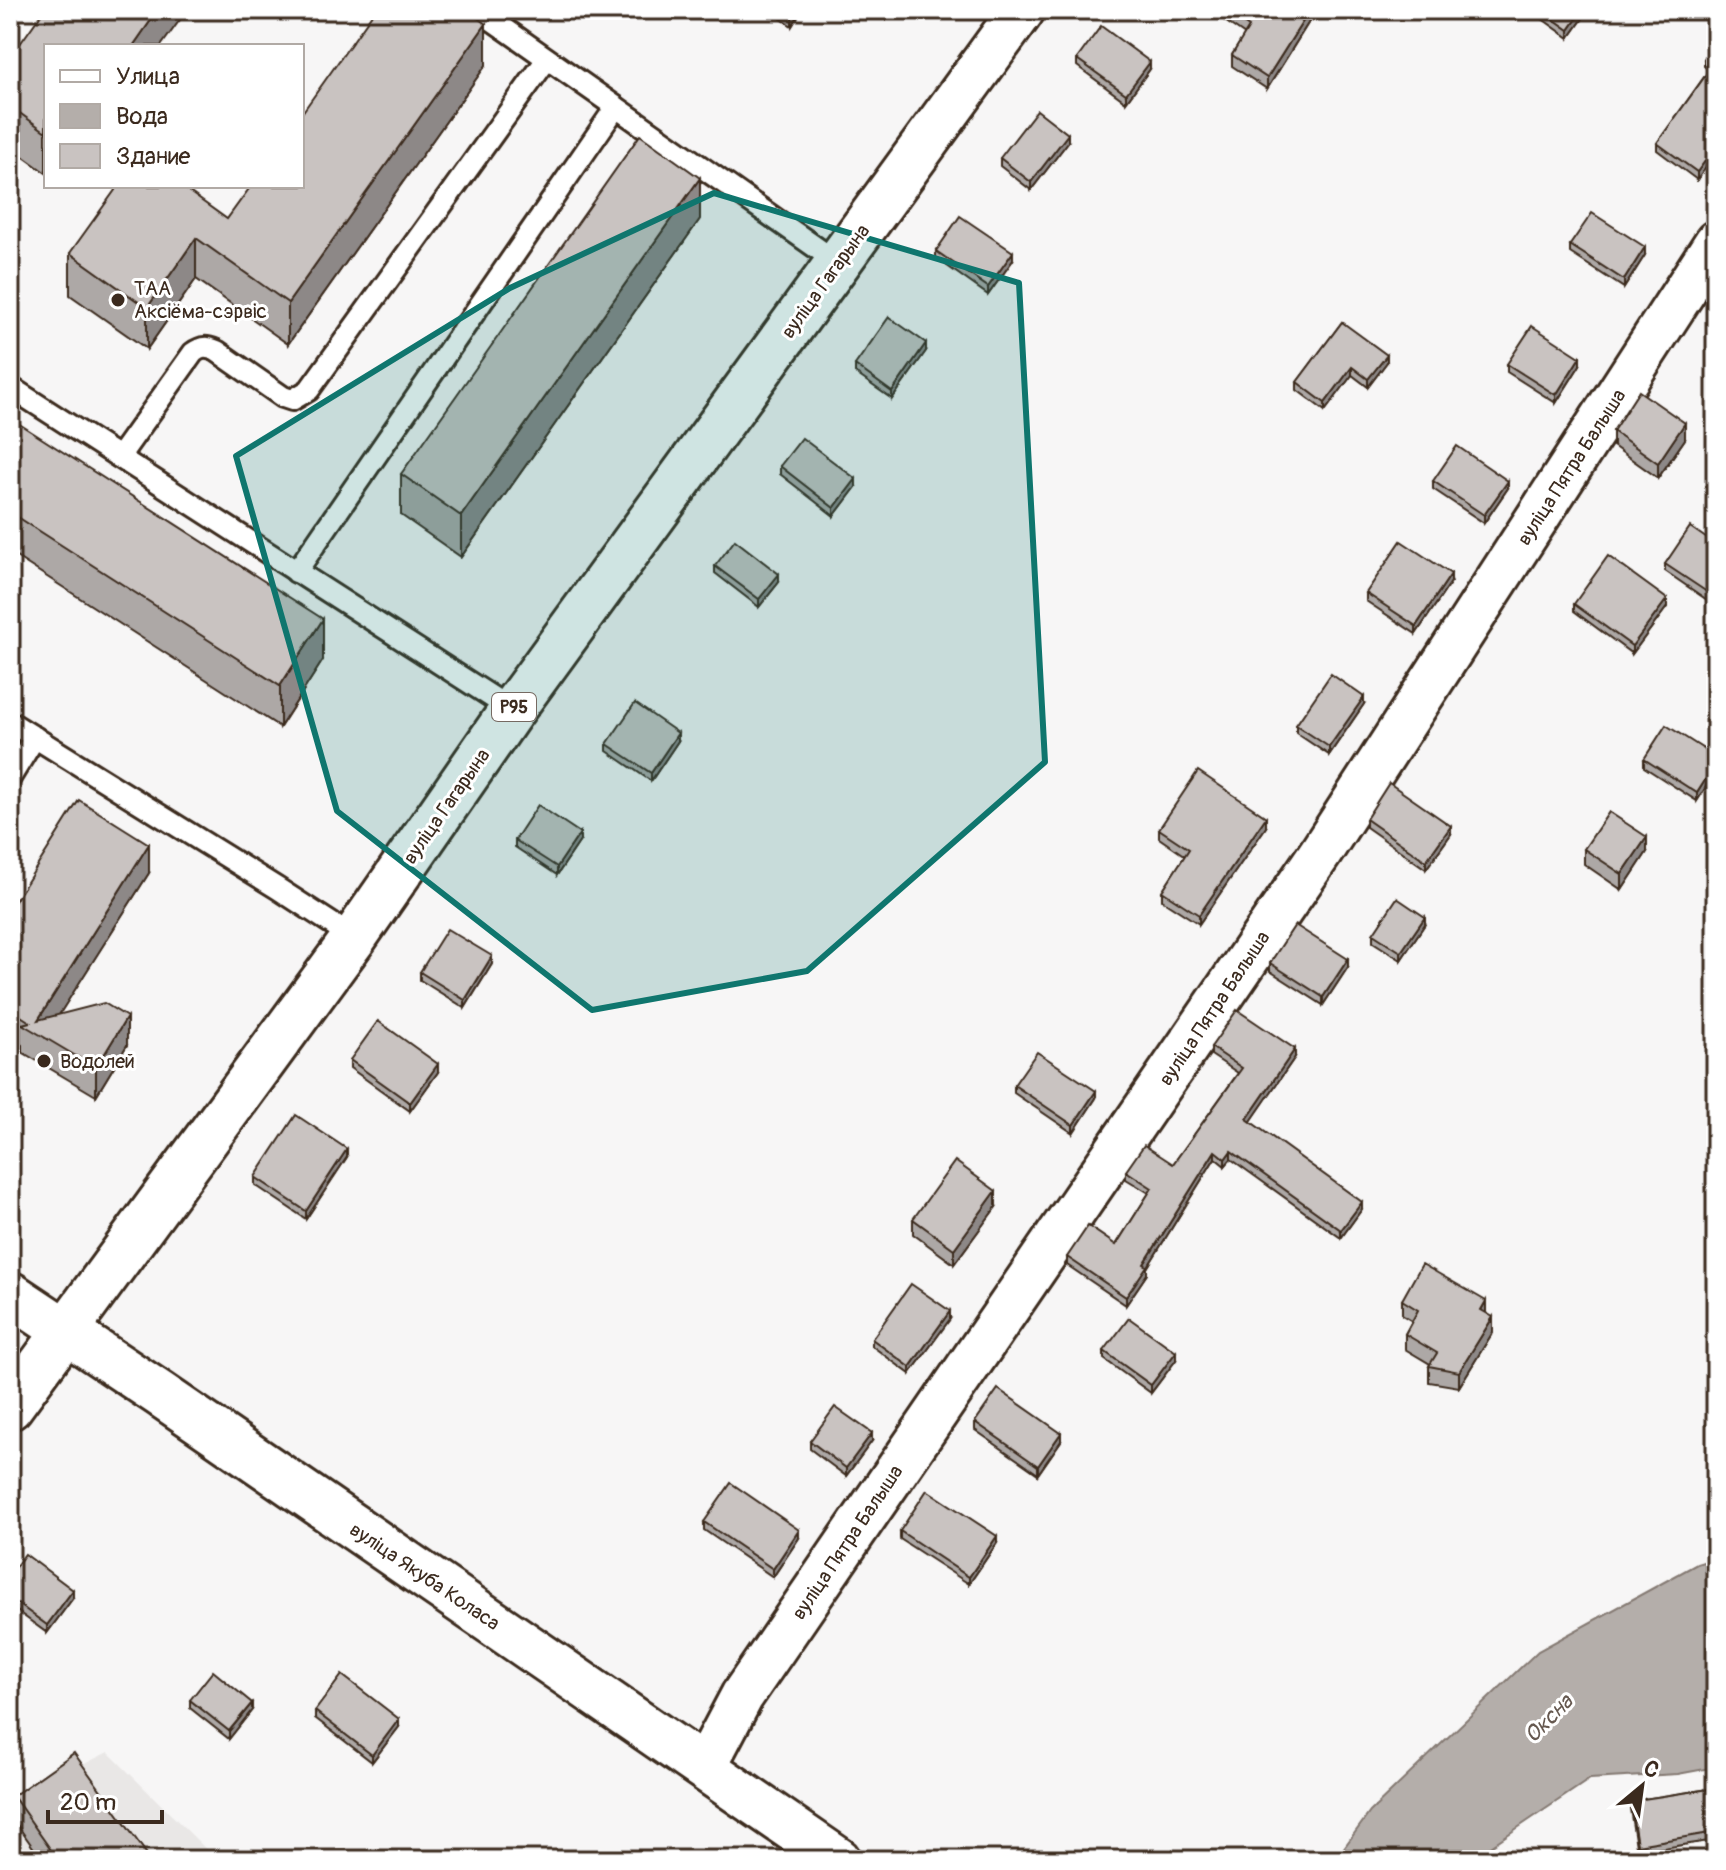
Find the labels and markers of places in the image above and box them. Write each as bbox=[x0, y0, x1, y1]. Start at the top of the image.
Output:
place label: ТАА Аксіёма-сэрвіс bbox=[134, 276, 267, 324]
marker: ТАА Аксіёма-сэрвіс bbox=[109, 291, 127, 309]
place label: Водолей bbox=[60, 1049, 135, 1074]
marker: Водолей bbox=[35, 1052, 53, 1070]

